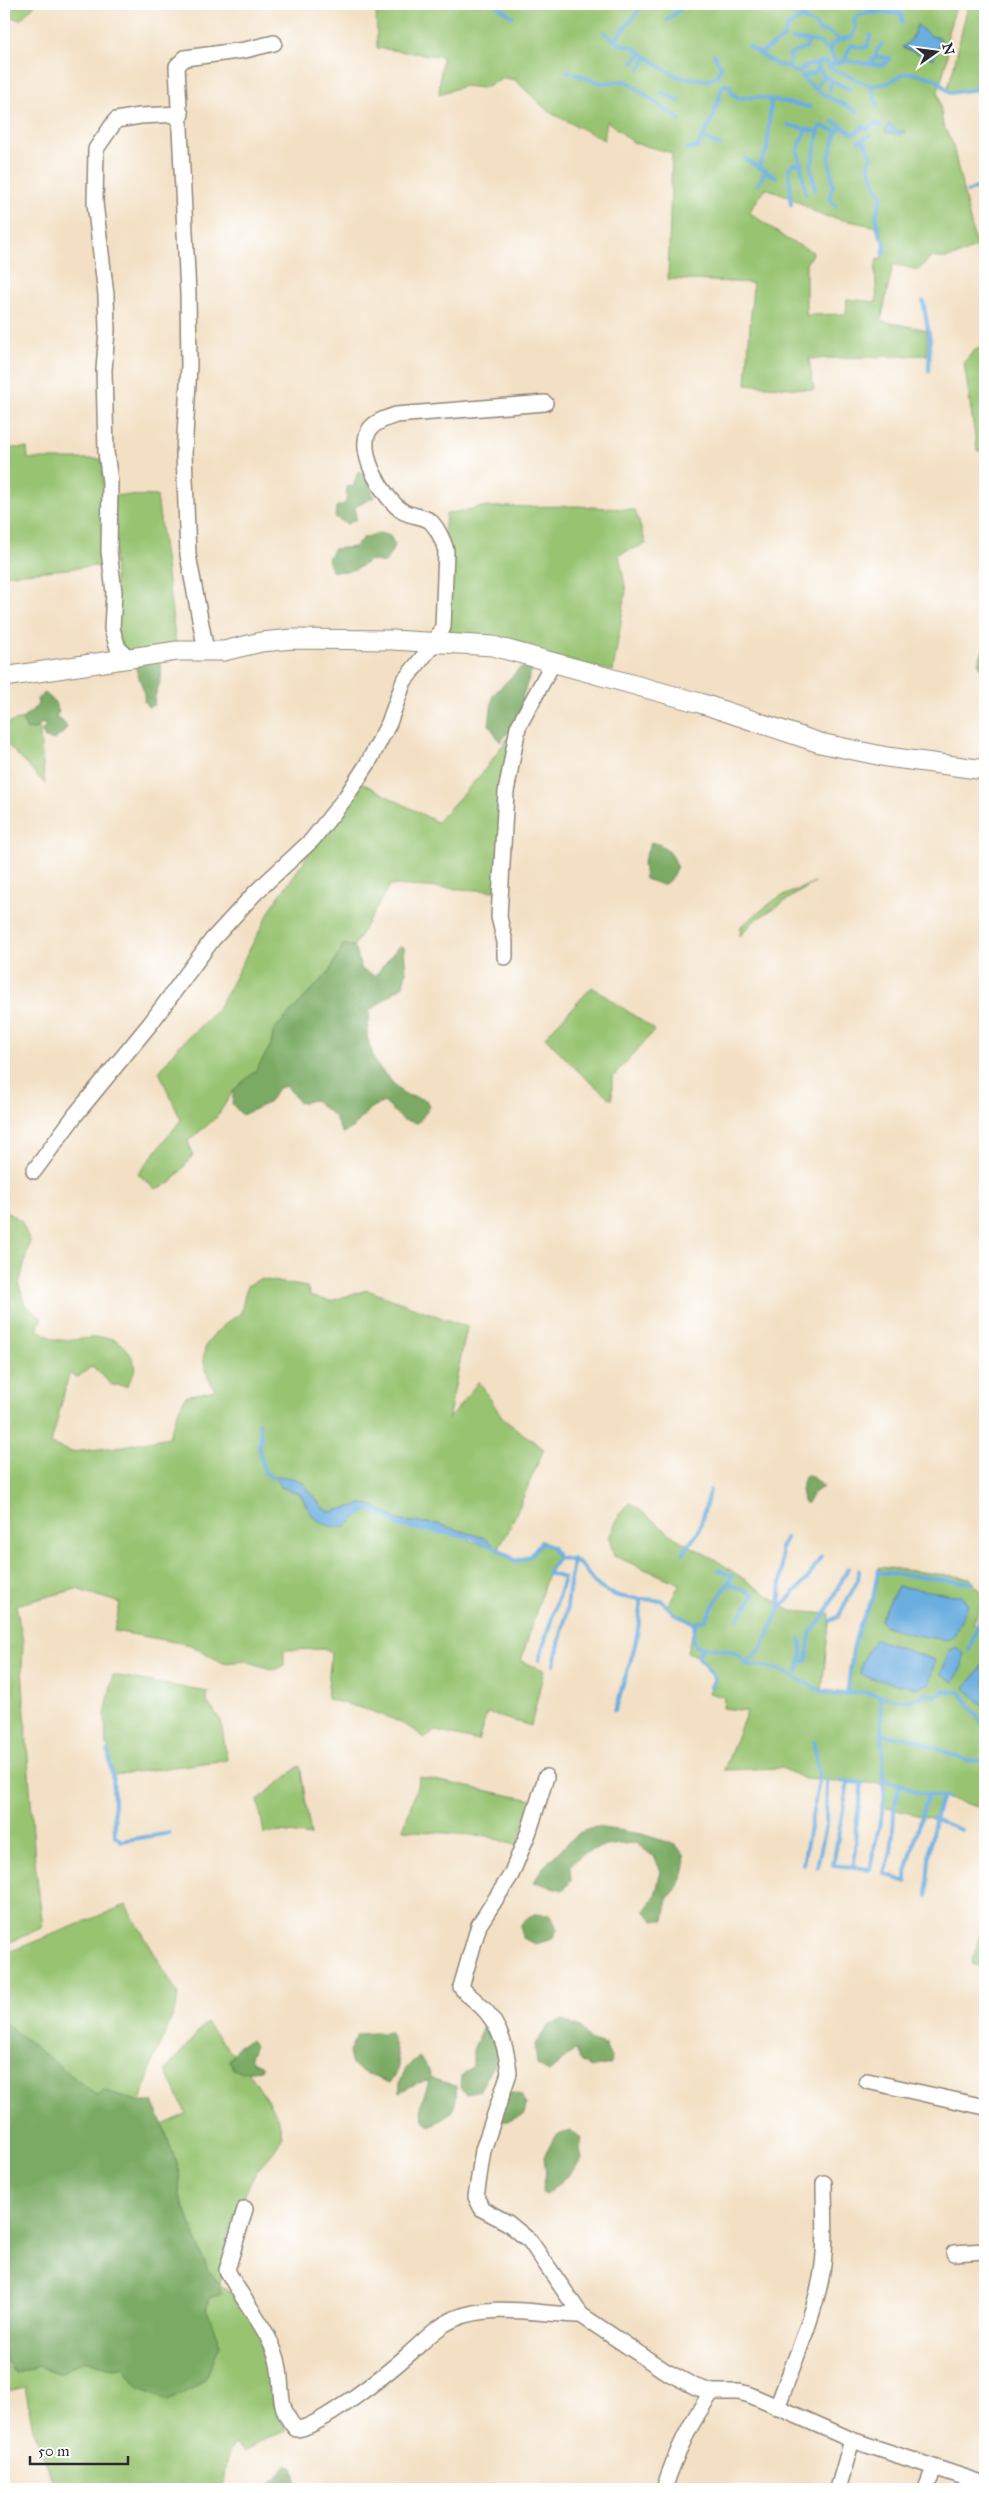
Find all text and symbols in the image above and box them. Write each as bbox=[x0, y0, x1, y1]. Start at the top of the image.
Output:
north arrow bbox=[912, 28, 962, 78]
text: N bbox=[938, 41, 958, 57]
scale bar bbox=[30, 2433, 128, 2465]
text: 50 m bbox=[38, 2442, 70, 2460]

